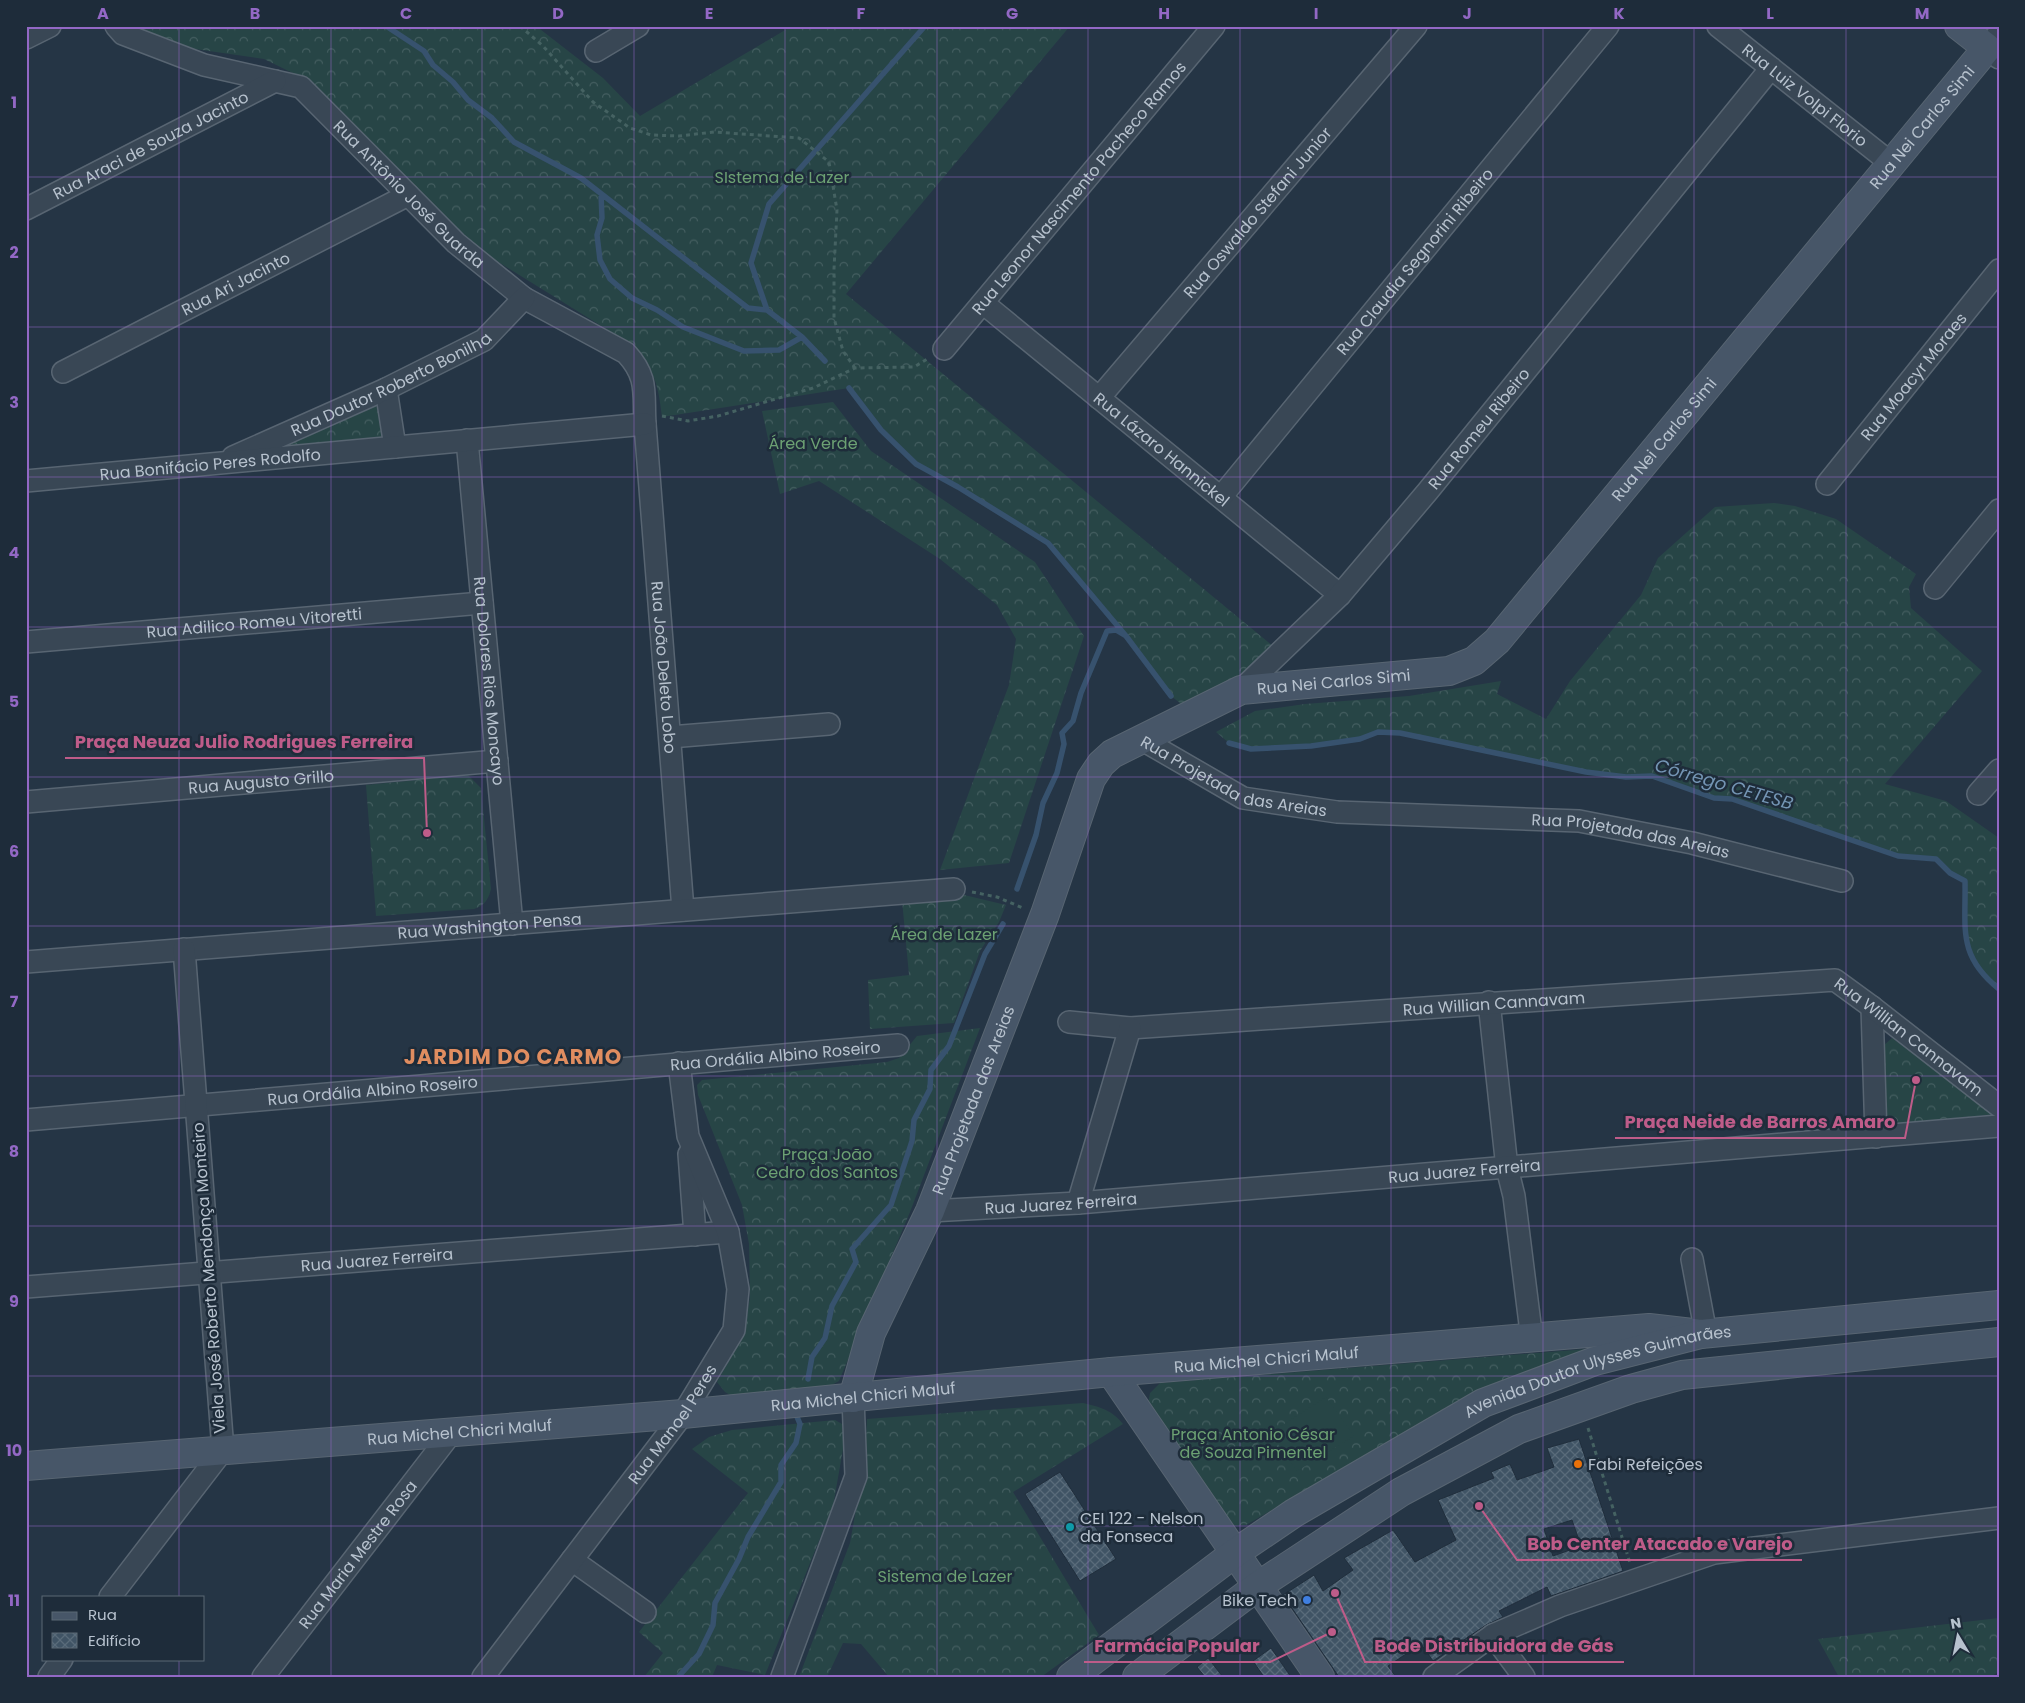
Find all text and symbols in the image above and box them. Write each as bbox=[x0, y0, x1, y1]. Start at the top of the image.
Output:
text: A bbox=[97, 2, 109, 25]
text: B bbox=[250, 2, 260, 25]
text: C bbox=[400, 2, 412, 25]
text: D bbox=[552, 2, 564, 25]
text: E bbox=[705, 2, 713, 25]
text: F bbox=[857, 2, 866, 25]
text: G bbox=[1006, 2, 1018, 25]
text: H bbox=[1158, 2, 1170, 25]
text: I bbox=[1314, 2, 1318, 25]
text: J bbox=[1462, 2, 1472, 25]
text: K bbox=[1613, 2, 1625, 25]
text: L bbox=[1766, 2, 1774, 25]
text: M bbox=[1915, 2, 1929, 25]
street label: Rua Luiz Volpi Florio bbox=[1737, 38, 1873, 152]
street label: Rua Leonor Nascimento Pacheco Ramos bbox=[966, 56, 1191, 320]
street label: Rua Nei Carlos Simi bbox=[1864, 60, 1980, 194]
street label: Rua Araci de Souza Jacinto bbox=[49, 85, 252, 205]
text: 1 bbox=[11, 91, 17, 114]
street label: Rua Antônio José Guarda bbox=[328, 115, 490, 273]
street label: Rua Oswaldo Stefani Junior bbox=[1178, 122, 1337, 303]
street label: Rua Claudia Segnorini Ribeiro bbox=[1331, 163, 1498, 360]
park label: SIstema de Lazer bbox=[715, 166, 849, 189]
text: 2 bbox=[9, 241, 19, 264]
street label: Rua Ari Jacinto bbox=[177, 246, 294, 321]
street label: Rua Moacyr Moraes bbox=[1855, 308, 1972, 445]
street label: Rua Doutor Roberto Bonilha bbox=[287, 327, 497, 441]
street label: Rua Romeu Ribeiro bbox=[1422, 363, 1535, 494]
street label: Rua Nei Carlos Simi bbox=[1606, 372, 1722, 506]
street label: Rua Lázaro Hannickel bbox=[1089, 387, 1235, 512]
text: 3 bbox=[9, 391, 19, 414]
park label: Área Verde bbox=[768, 432, 858, 455]
street label: Rua Bonifácio Peres Rodolfo bbox=[99, 442, 322, 486]
text: 4 bbox=[9, 541, 20, 564]
street label: Rua Dolores Rios Moncayo bbox=[468, 575, 511, 787]
street label: Rua João Deleto Lobo bbox=[646, 580, 682, 754]
street label: Rua Adilico Romeu Vitoretti bbox=[146, 602, 363, 643]
street label: Rua Nei Carlos Simi bbox=[1256, 663, 1411, 700]
text: 5 bbox=[9, 690, 19, 713]
callout: Praça Neuza Julio Rodrigues Ferreira bbox=[65, 725, 424, 758]
text: Praça Neuza Julio Rodrigues Ferreira bbox=[75, 729, 413, 754]
street label: Rua Projetada das Areias bbox=[1136, 730, 1329, 822]
water label: Córrego CETESB bbox=[1652, 752, 1796, 816]
street label: Rua Augusto Grillo bbox=[187, 764, 335, 799]
street label: Rua Projetada das Areias bbox=[1531, 808, 1732, 864]
text: 6 bbox=[9, 840, 19, 863]
street label: Rua Washington Pensa bbox=[397, 907, 582, 944]
park label: Área de Lazer bbox=[890, 923, 998, 946]
street label: Rua Willian Cannavam bbox=[1830, 972, 1988, 1101]
street label: Rua Willian Cannavam bbox=[1402, 986, 1586, 1021]
text: 7 bbox=[10, 990, 19, 1013]
street label: Rua Projetada das Areias bbox=[926, 1002, 1020, 1198]
street label: Rua Ordália Albino Roseiro bbox=[669, 1035, 881, 1076]
district label: JARDIM DO CARMO bbox=[404, 1042, 622, 1071]
street label: Rua Ordália Albino Roseiro bbox=[267, 1070, 479, 1111]
callout: Praça Neide de Barros Amaro bbox=[1615, 1105, 1905, 1138]
text: Praça Neide de Barros Amaro bbox=[1625, 1109, 1895, 1134]
street label: Viela José Roberto Mendonça Monteiro bbox=[187, 1121, 231, 1435]
text: 8 bbox=[9, 1140, 19, 1163]
park label: Praça João Cedro dos Santos bbox=[756, 1143, 898, 1184]
street label: Rua Juarez Ferreira bbox=[1387, 1153, 1541, 1189]
street label: Rua Juarez Ferreira bbox=[984, 1187, 1138, 1220]
street label: Rua Juarez Ferreira bbox=[300, 1242, 454, 1277]
text: 9 bbox=[9, 1290, 19, 1313]
street label: Avenida Doutor Ulysses Guimarães bbox=[1459, 1320, 1732, 1423]
street label: Rua Michel Chicri Maluf bbox=[1173, 1340, 1360, 1378]
street label: Rua Manoel Peres bbox=[622, 1360, 722, 1489]
street label: Rua Michel Chicri Maluf bbox=[770, 1376, 956, 1417]
street label: Rua Michel Chicri Maluf bbox=[366, 1413, 553, 1450]
park label: Praça Antonio César de Souza Pimentel bbox=[1171, 1423, 1335, 1464]
text: 10 bbox=[6, 1439, 22, 1462]
place label: Fabi Refeições bbox=[1588, 1453, 1703, 1476]
marker: Fabi Refeições bbox=[1572, 1458, 1584, 1470]
street label: Rua Maria Mestre Rosa bbox=[293, 1475, 422, 1633]
place label: CEI 122 - Nelson da Fonseca bbox=[1080, 1507, 1204, 1548]
marker: CEI 122 - Nelson da Fonseca bbox=[1064, 1521, 1076, 1533]
callout: Bob Center Atacado e Varejo bbox=[1517, 1527, 1802, 1560]
text: Bob Center Atacado e Varejo bbox=[1527, 1531, 1793, 1556]
park label: Sistema de Lazer bbox=[878, 1565, 1012, 1588]
text: 11 bbox=[8, 1589, 20, 1612]
place label: Bike Tech bbox=[1222, 1589, 1297, 1612]
marker: Bike Tech bbox=[1301, 1594, 1313, 1606]
legend bbox=[42, 1596, 205, 1660]
text: Rua bbox=[88, 1604, 117, 1625]
north arrow bbox=[1932, 1610, 1982, 1660]
text: N bbox=[1949, 1612, 1963, 1634]
callout: Farmácia Popular bbox=[1084, 1629, 1270, 1662]
callout: Bode Distribuidora de Gás bbox=[1365, 1629, 1624, 1662]
text: Edifício bbox=[88, 1630, 141, 1651]
text: Farmácia Popular bbox=[1094, 1633, 1260, 1658]
text: Bode Distribuidora de Gás bbox=[1374, 1633, 1614, 1658]

